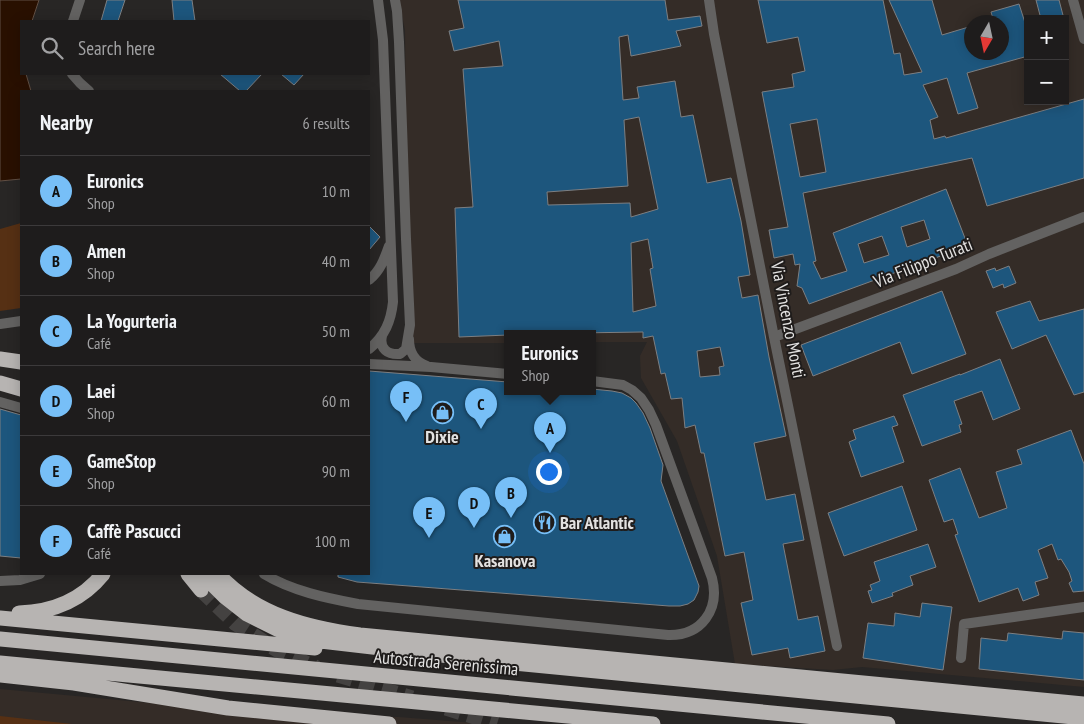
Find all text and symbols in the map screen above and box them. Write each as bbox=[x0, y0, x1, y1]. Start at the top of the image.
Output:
north arrow bbox=[964, 15, 1009, 60]
map controls bbox=[1024, 15, 1069, 105]
button: + bbox=[1024, 15, 1069, 60]
search box bbox=[20, 20, 370, 75]
icon: search bbox=[38, 34, 66, 62]
text: Search here bbox=[78, 36, 155, 60]
button: − bbox=[1024, 60, 1069, 105]
text: Nearby bbox=[40, 109, 93, 136]
text: 6 results bbox=[303, 113, 350, 133]
text: Euronics bbox=[87, 169, 144, 193]
text: A bbox=[52, 181, 60, 201]
text: 10 m bbox=[322, 181, 350, 201]
text: Shop bbox=[87, 193, 115, 213]
street label: Via Filippo Turati bbox=[869, 232, 976, 293]
text: Amen bbox=[87, 239, 126, 263]
text: B bbox=[52, 251, 60, 271]
text: 40 m bbox=[322, 251, 350, 271]
street label: Via Vincenzo Monti bbox=[766, 259, 811, 380]
text: Shop bbox=[87, 263, 115, 283]
text: La Yogurteria bbox=[87, 309, 177, 333]
text: C bbox=[52, 321, 60, 341]
text: 50 m bbox=[322, 321, 350, 341]
popup bbox=[504, 330, 596, 395]
text: Café bbox=[87, 333, 111, 353]
text: Euronics bbox=[522, 341, 578, 365]
text: Shop bbox=[522, 365, 549, 385]
text: Laei bbox=[87, 379, 115, 403]
pin: F bbox=[390, 381, 422, 422]
pin: C bbox=[465, 388, 497, 429]
text: D bbox=[52, 391, 60, 411]
text: 60 m bbox=[322, 391, 350, 411]
shop icon: Dixie bbox=[430, 400, 454, 424]
text: Shop bbox=[87, 403, 115, 423]
pin: A bbox=[534, 412, 566, 453]
place label: Dixie bbox=[425, 425, 459, 448]
text: GameStop bbox=[87, 449, 156, 473]
your location bbox=[536, 459, 562, 485]
text: E bbox=[53, 461, 59, 481]
text: 90 m bbox=[322, 461, 350, 481]
text: Shop bbox=[87, 473, 115, 493]
pin: B bbox=[495, 477, 527, 518]
pin: D bbox=[458, 487, 490, 528]
pin: E bbox=[413, 497, 445, 538]
restaurant icon: Bar Atlantic bbox=[532, 511, 556, 535]
place label: Bar Atlantic bbox=[560, 511, 635, 534]
text: Caffè Pascucci bbox=[87, 519, 181, 543]
shop icon: Kasanova bbox=[493, 524, 517, 548]
text: F bbox=[53, 531, 59, 551]
text: 100 m bbox=[315, 531, 350, 551]
text: Café bbox=[87, 543, 111, 563]
place label: Kasanova bbox=[475, 549, 535, 572]
street label: Autostrada Serenissima bbox=[373, 645, 519, 680]

